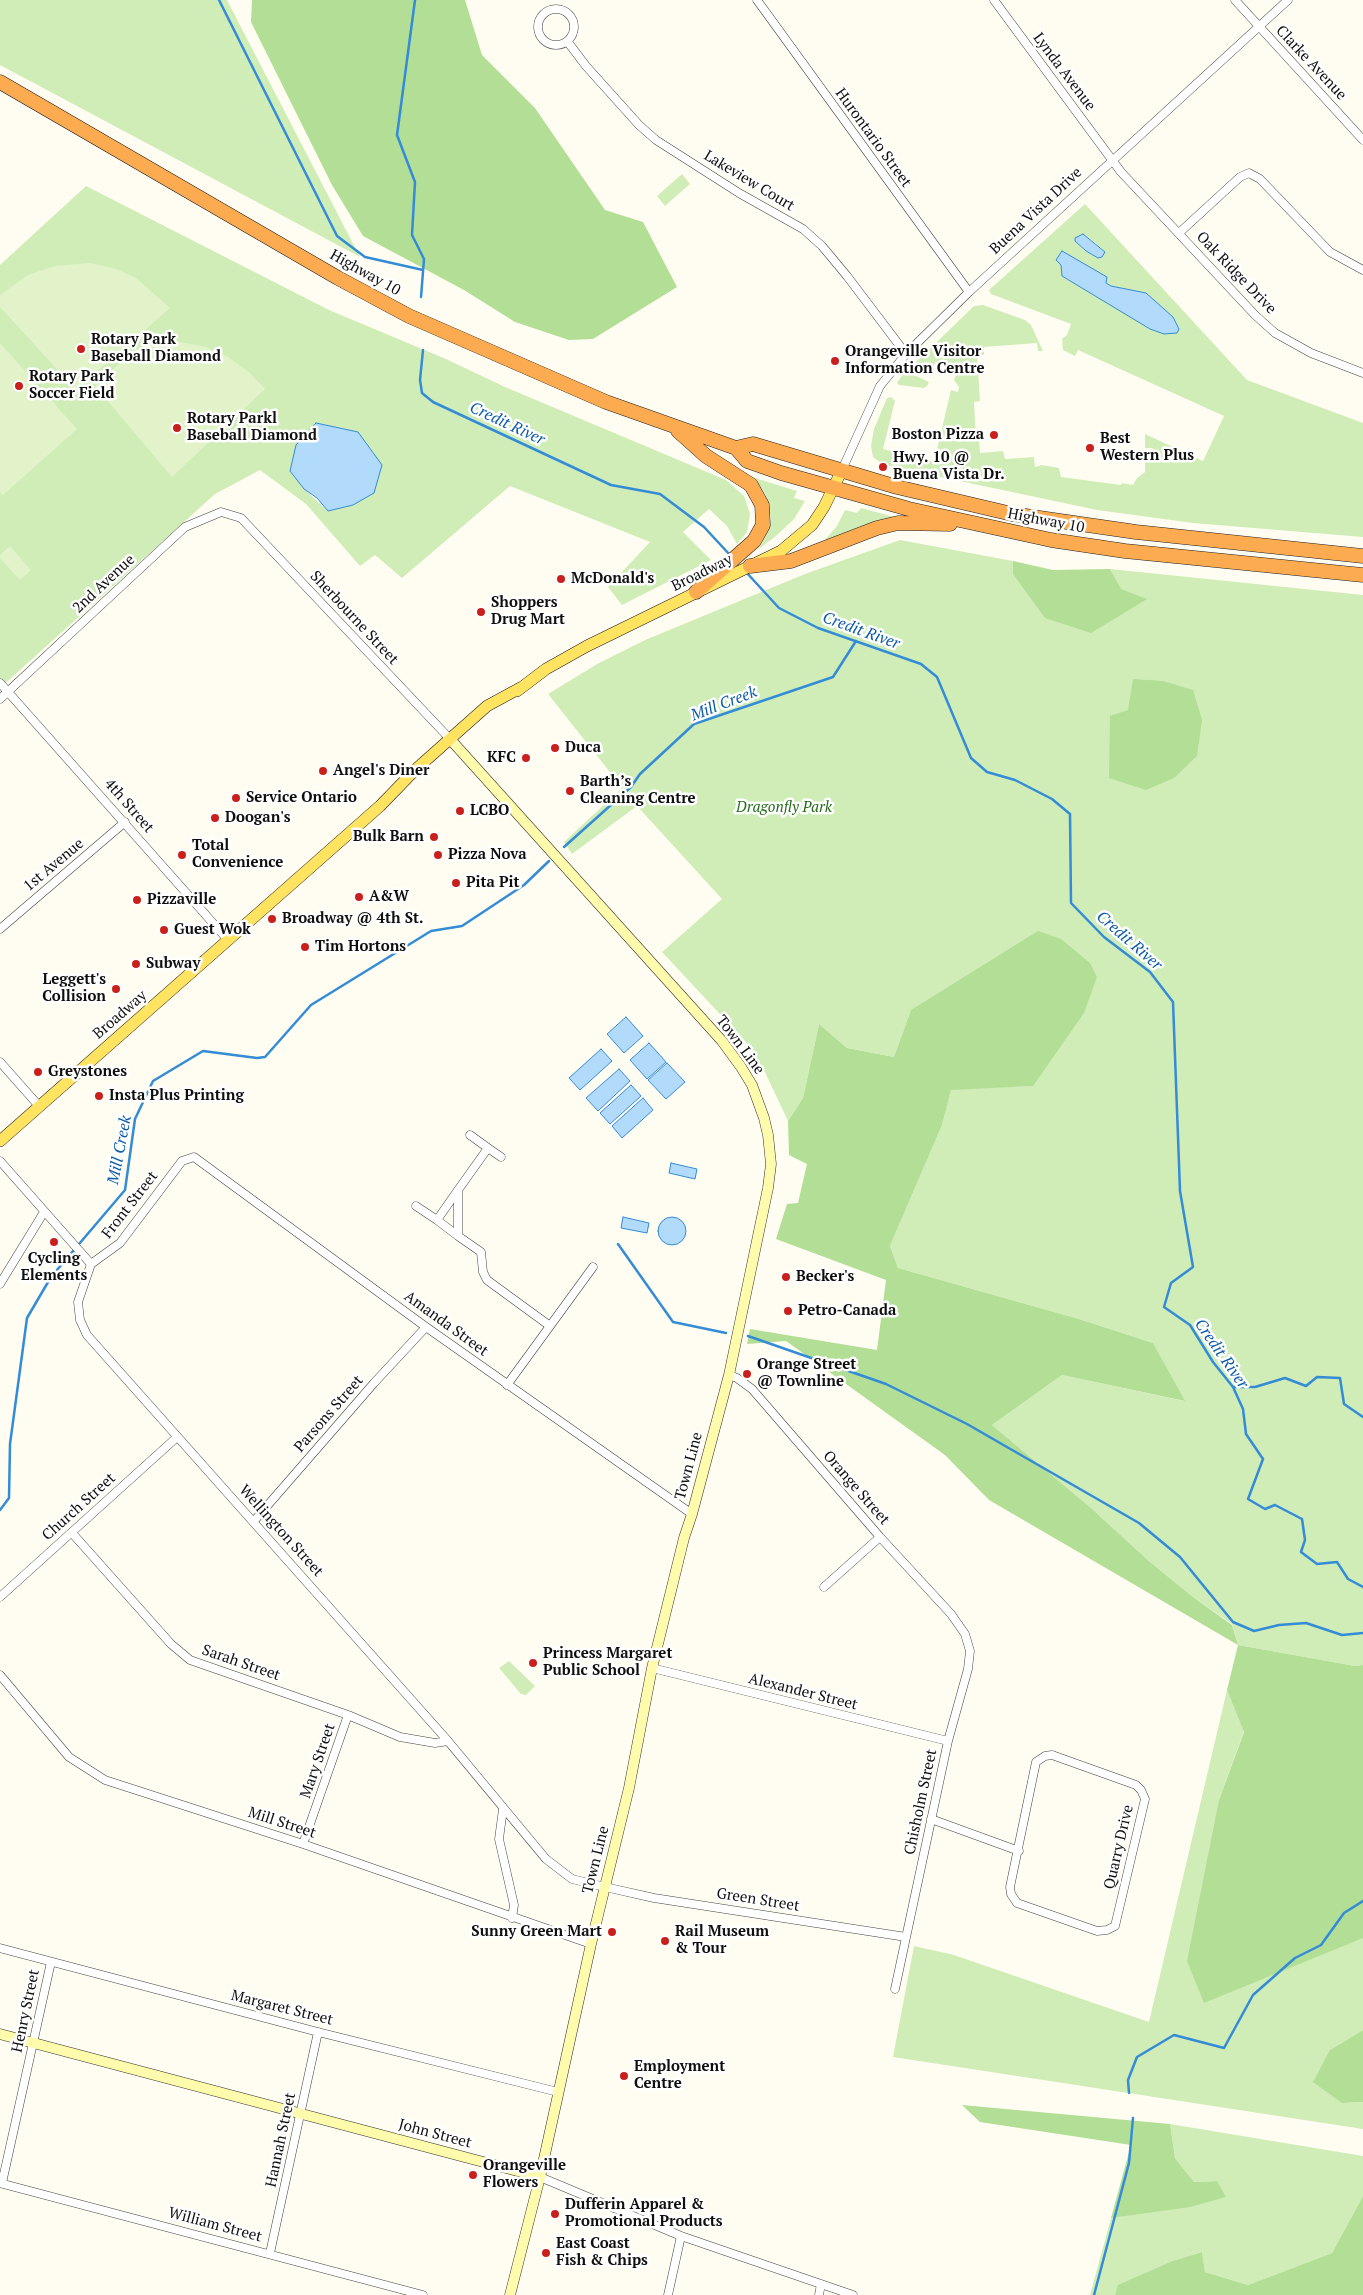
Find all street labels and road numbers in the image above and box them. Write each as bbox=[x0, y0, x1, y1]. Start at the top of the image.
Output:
street label: Clarke Avenue bbox=[1272, 22, 1350, 104]
street label: Lynda Avenue bbox=[1029, 30, 1099, 114]
street label: Hurontario Street bbox=[831, 85, 915, 191]
street label: Lakeview Court bbox=[700, 147, 798, 215]
street label: Buena Vista Drive bbox=[986, 164, 1086, 258]
street label: Oak Ridge Drive bbox=[1192, 228, 1280, 318]
street label: Highway 10 bbox=[327, 246, 403, 300]
street label: Highway 10 bbox=[1006, 505, 1086, 537]
street label: 2nd Avenue bbox=[69, 551, 139, 617]
street label: Broadway bbox=[669, 551, 735, 595]
street label: Sherbourne Street bbox=[306, 568, 402, 668]
street label: 4th Street bbox=[101, 775, 157, 837]
street label: 1st Avenue bbox=[20, 835, 88, 895]
street label: Broadway bbox=[89, 987, 151, 1043]
street label: Town Line bbox=[712, 1012, 768, 1078]
street label: Front Street bbox=[98, 1168, 162, 1242]
street label: Amanda Street bbox=[401, 1288, 491, 1360]
street label: Parsons Street bbox=[291, 1372, 367, 1456]
street label: Town Line bbox=[671, 1430, 707, 1502]
street label: Orange Street bbox=[819, 1447, 893, 1529]
street label: Church Street bbox=[39, 1469, 119, 1545]
street label: Wellington Street bbox=[235, 1481, 327, 1581]
street label: Sarah Street bbox=[200, 1641, 282, 1685]
street label: Alexander Street bbox=[747, 1670, 859, 1714]
street label: Mary Street bbox=[297, 1721, 339, 1801]
street label: Chisholm Street bbox=[901, 1747, 941, 1857]
street label: Quarry Drive bbox=[1101, 1803, 1137, 1891]
street label: Mill Street bbox=[246, 1804, 318, 1842]
street label: Town Line bbox=[579, 1824, 613, 1896]
street label: Green Street bbox=[715, 1885, 801, 1915]
street label: Henry Street bbox=[8, 1968, 44, 2054]
street label: Margaret Street bbox=[229, 1987, 335, 2029]
street label: Hannah Street bbox=[262, 2091, 300, 2189]
street label: John Street bbox=[397, 2116, 473, 2152]
street label: William Street bbox=[166, 2204, 264, 2246]

